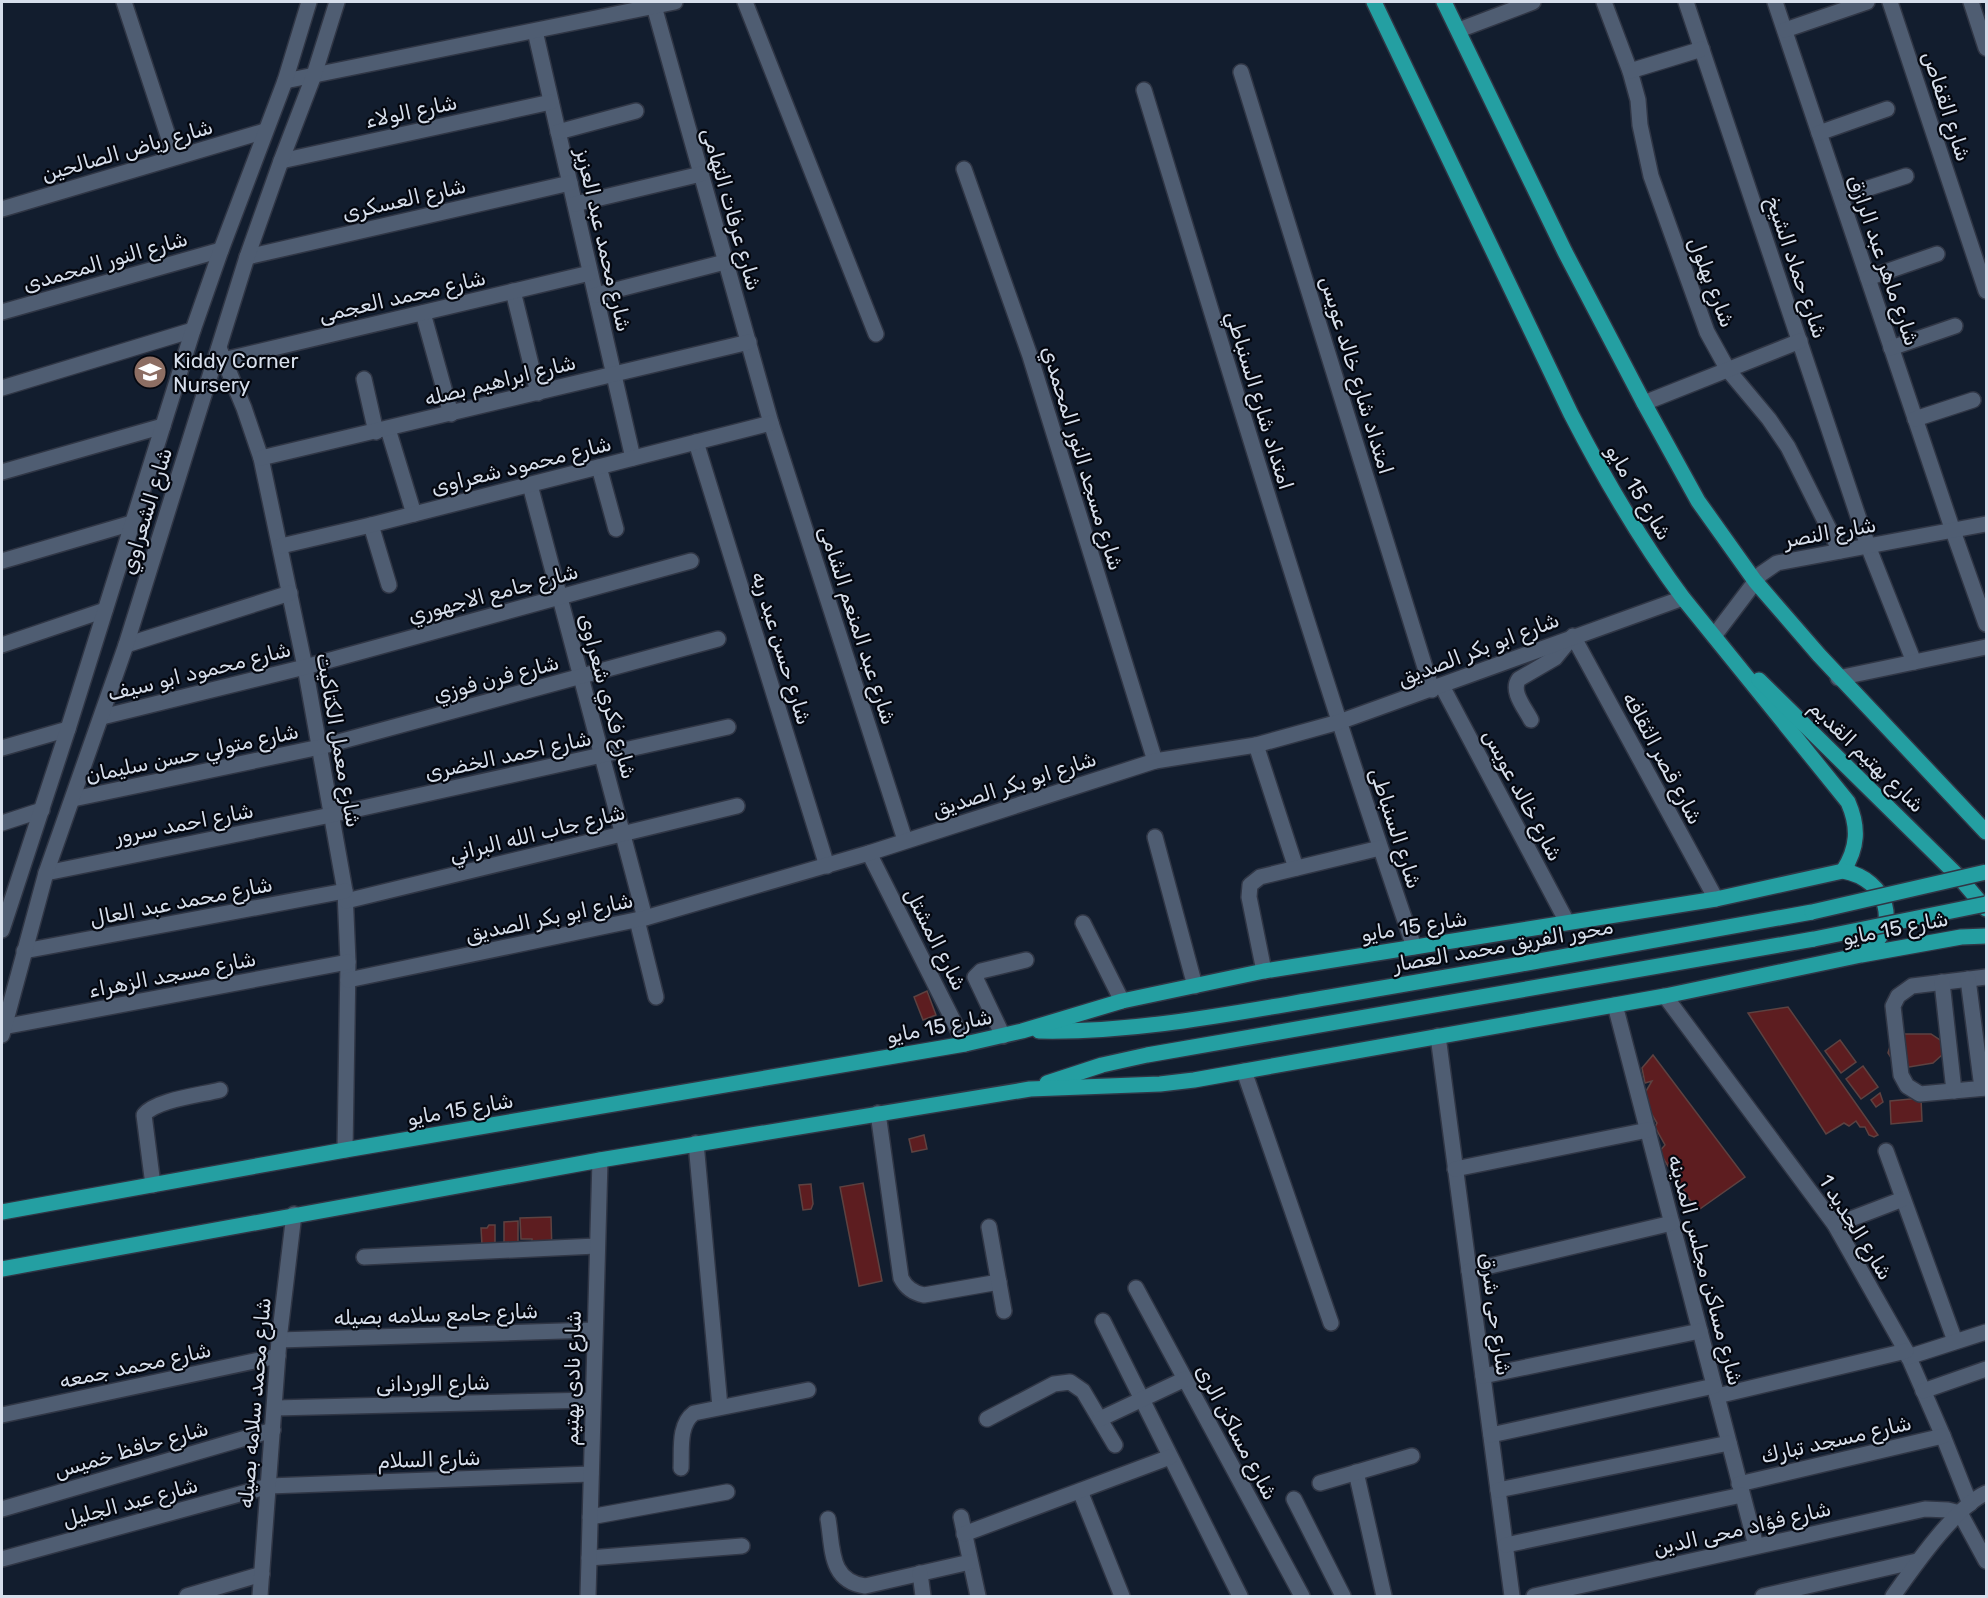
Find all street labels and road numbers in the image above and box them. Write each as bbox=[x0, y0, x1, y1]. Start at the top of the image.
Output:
street label: شارع القفاص bbox=[1916, 48, 1977, 165]
street label: شارع الولاء bbox=[363, 89, 460, 135]
street label: شارع رياض الصالحين bbox=[38, 114, 216, 188]
street label: شارع عرفات التهامى bbox=[695, 125, 767, 294]
street label: شارع محمد عبد العزيز bbox=[568, 144, 637, 335]
street label: شارع ماهر عبد الرازق bbox=[1841, 171, 1925, 349]
street label: شارع العسكرى bbox=[340, 173, 469, 227]
street label: شارع حماد الشيخ bbox=[1759, 193, 1833, 342]
street label: شارع النور المحمدى bbox=[20, 225, 191, 298]
street label: شارع بهلول bbox=[1681, 233, 1741, 331]
street label: شارع محمد العجمى bbox=[316, 265, 488, 329]
street label: امتداد شارع خالد عويس bbox=[1313, 273, 1399, 478]
street label: امتداد شارع السنباطي bbox=[1217, 308, 1299, 494]
street label: شارع مسجد النور المحمدي bbox=[1035, 343, 1129, 574]
street label: شارع ابراهيم بصله bbox=[422, 349, 579, 413]
street label: شارع محمود شعراوى bbox=[428, 430, 614, 501]
street label: شارع 15 مايو bbox=[1599, 439, 1677, 546]
street label: شارع الشعراوي bbox=[115, 444, 179, 578]
street label: شارع النصر bbox=[1780, 512, 1878, 555]
street label: شارع عبد المنعم الشامى bbox=[812, 522, 902, 728]
street label: شارع جامع الاجهوري bbox=[405, 558, 582, 631]
street label: شارع حسن عبد ربه bbox=[745, 568, 817, 728]
street label: شارع ابو بكر الصديق bbox=[1394, 607, 1563, 693]
street label: شارع فكري شعراوى bbox=[572, 611, 642, 782]
street label: شارع محمود ابو سيف bbox=[105, 636, 294, 708]
street label: شارع فرن فوزي bbox=[430, 649, 562, 709]
street label: شارع معمل الكتاكيت bbox=[309, 651, 367, 830]
street label: شارع قصر الثقافه bbox=[1616, 687, 1708, 829]
street label: شارع بهتيم القديم bbox=[1803, 695, 1930, 819]
street label: شارع متولي حسن سليمان bbox=[83, 718, 302, 792]
street label: شارع احمد الخضرى bbox=[422, 725, 594, 787]
street label: شارع خالد عويس bbox=[1476, 725, 1568, 866]
street label: شارع ابو بكر الصديق bbox=[929, 746, 1100, 824]
street label: شارع السنباطى bbox=[1363, 764, 1427, 892]
street label: شارع احمد سرور bbox=[111, 797, 256, 851]
street label: شارع جاب الله البراني bbox=[446, 799, 629, 871]
street label: شارع محمد عبد العال bbox=[87, 871, 275, 933]
street label: شارع المشتل bbox=[898, 883, 973, 995]
street label: شارع ابو بكر الصديق bbox=[463, 887, 636, 949]
street label: شارع 15 مايو bbox=[1359, 905, 1469, 949]
street label: شارع 15 مايو bbox=[1840, 905, 1951, 952]
street label: محور الفريق محمد العصار bbox=[1389, 913, 1615, 977]
street label: شارع مسجد الزهراء bbox=[86, 945, 258, 1004]
street label: شارع 15 مايو bbox=[884, 1003, 995, 1050]
street label: شارع 15 مايو bbox=[405, 1087, 515, 1133]
street label: شارع مساكن مجلس المدينه bbox=[1661, 1152, 1749, 1389]
street label: شارع الجديد 1 bbox=[1812, 1170, 1898, 1285]
street label: شارع حى شرق bbox=[1473, 1251, 1517, 1377]
street label: شارع محمد سلامه بصيله bbox=[232, 1296, 278, 1510]
street label: شارع جامع سلامه بصيله bbox=[333, 1298, 539, 1333]
street label: شارع نادى بهتيم bbox=[558, 1310, 588, 1446]
street label: شارع محمد جمعه bbox=[57, 1337, 214, 1395]
street label: شارع مساكن الرى bbox=[1189, 1360, 1283, 1505]
street label: شارع الوردانى bbox=[376, 1370, 490, 1398]
street label: شارع مسجد تبارك bbox=[1758, 1410, 1914, 1470]
street label: شارع حافظ خميس bbox=[51, 1415, 212, 1485]
street label: شارع السلام bbox=[377, 1445, 481, 1475]
street label: شارع عبد الجليل bbox=[59, 1472, 201, 1534]
street label: شارع فؤاد محى الدين bbox=[1651, 1495, 1834, 1563]

